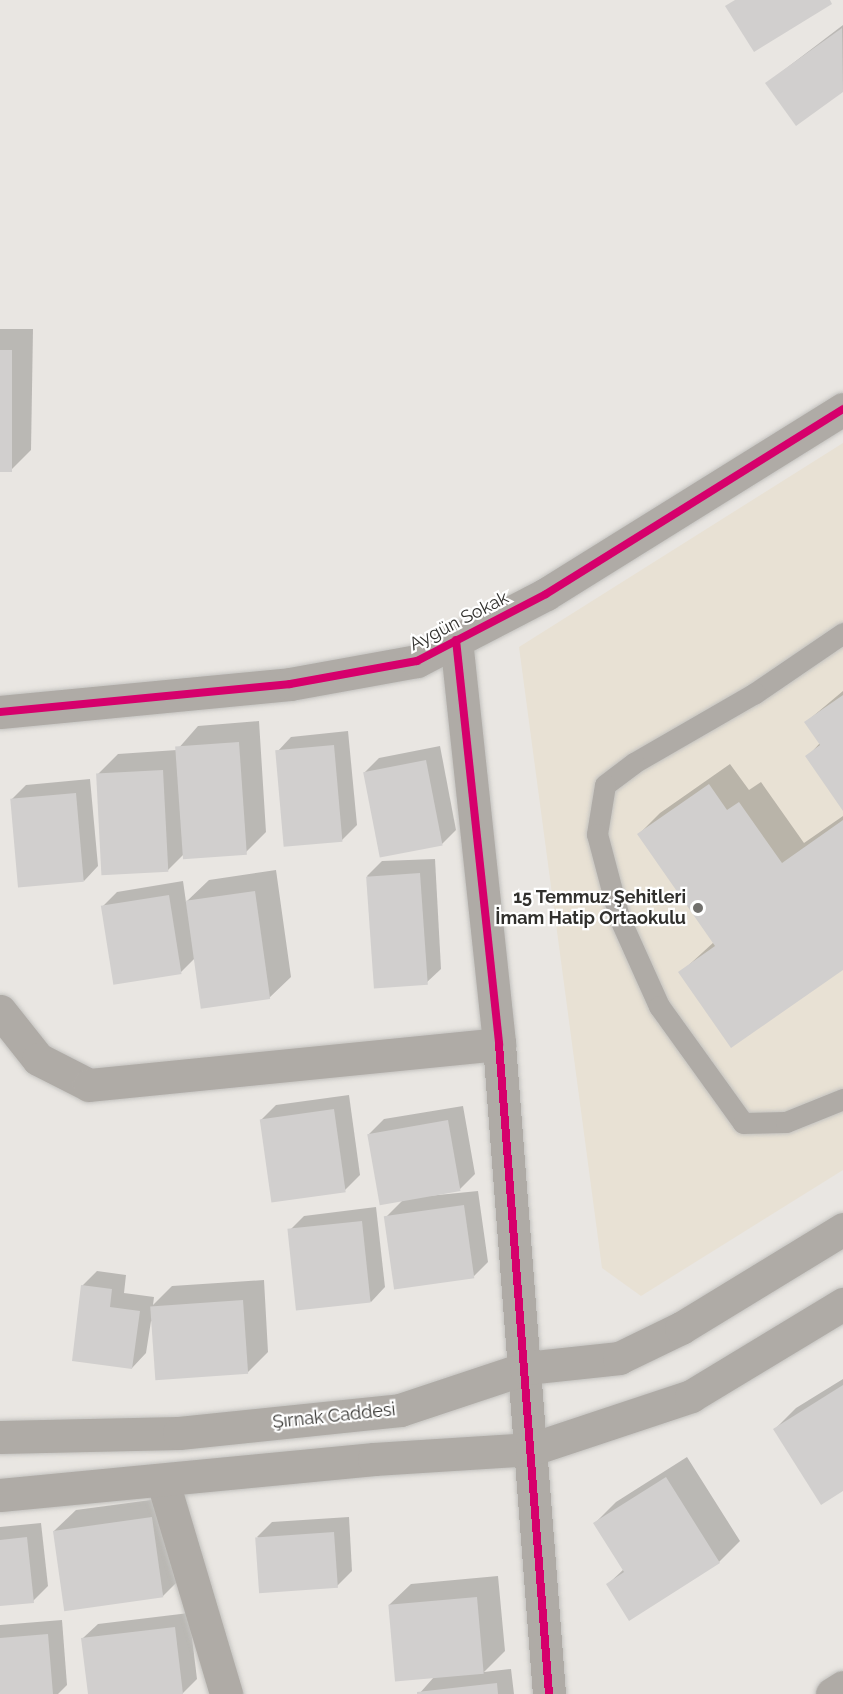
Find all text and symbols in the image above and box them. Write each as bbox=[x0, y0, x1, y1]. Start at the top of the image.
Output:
street label: Aygün Sokak bbox=[406, 587, 512, 655]
place label: 15 Temmuz Şehitleri İmam Hatip Ortaokulu bbox=[495, 887, 686, 930]
marker: 15 Temmuz Şehitleri İmam Hatip Ortaokulu bbox=[691, 901, 705, 915]
street label: Şırnak Caddesi bbox=[272, 1399, 396, 1433]

